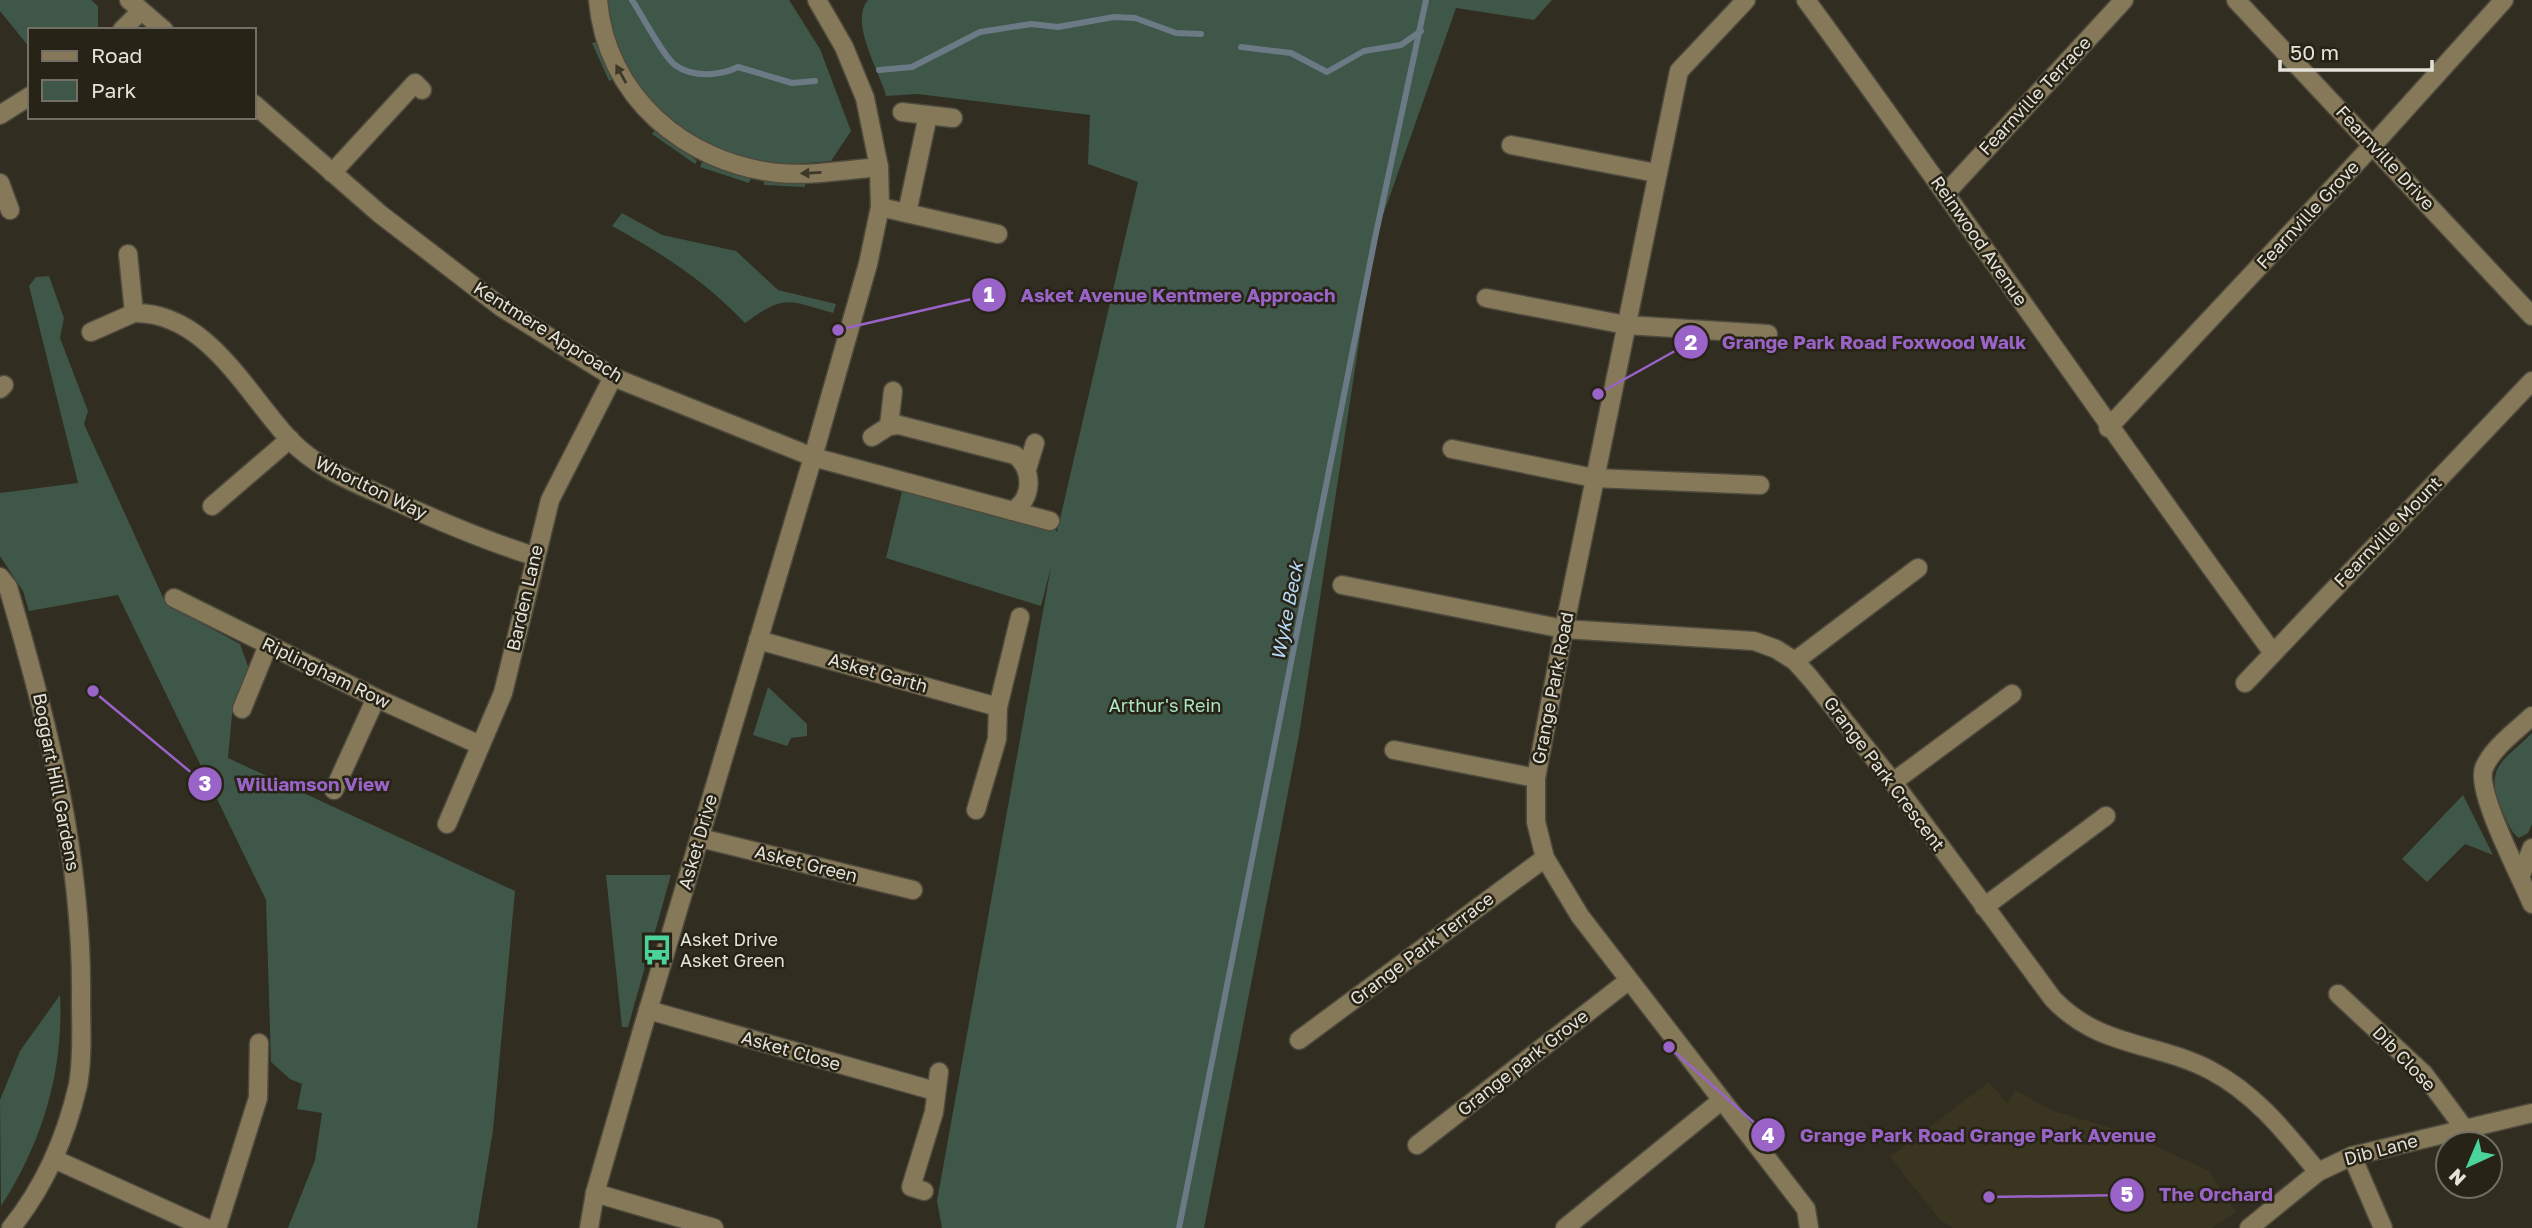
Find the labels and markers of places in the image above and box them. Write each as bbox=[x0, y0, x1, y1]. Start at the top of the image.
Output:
callout: Asket Avenue Kentmere Approach bbox=[971, 275, 1349, 315]
callout: Grange Park Road Foxwood Walk bbox=[1673, 322, 2041, 362]
callout: Williamson View bbox=[187, 764, 404, 804]
place label: Asket Drive Asket Green bbox=[680, 928, 785, 971]
bus stop icon: Asket Drive Asket Green bbox=[640, 933, 674, 967]
callout: Grange Park Road Grange Park Avenue bbox=[1751, 1115, 2170, 1155]
callout: The Orchard bbox=[2110, 1175, 2286, 1215]

